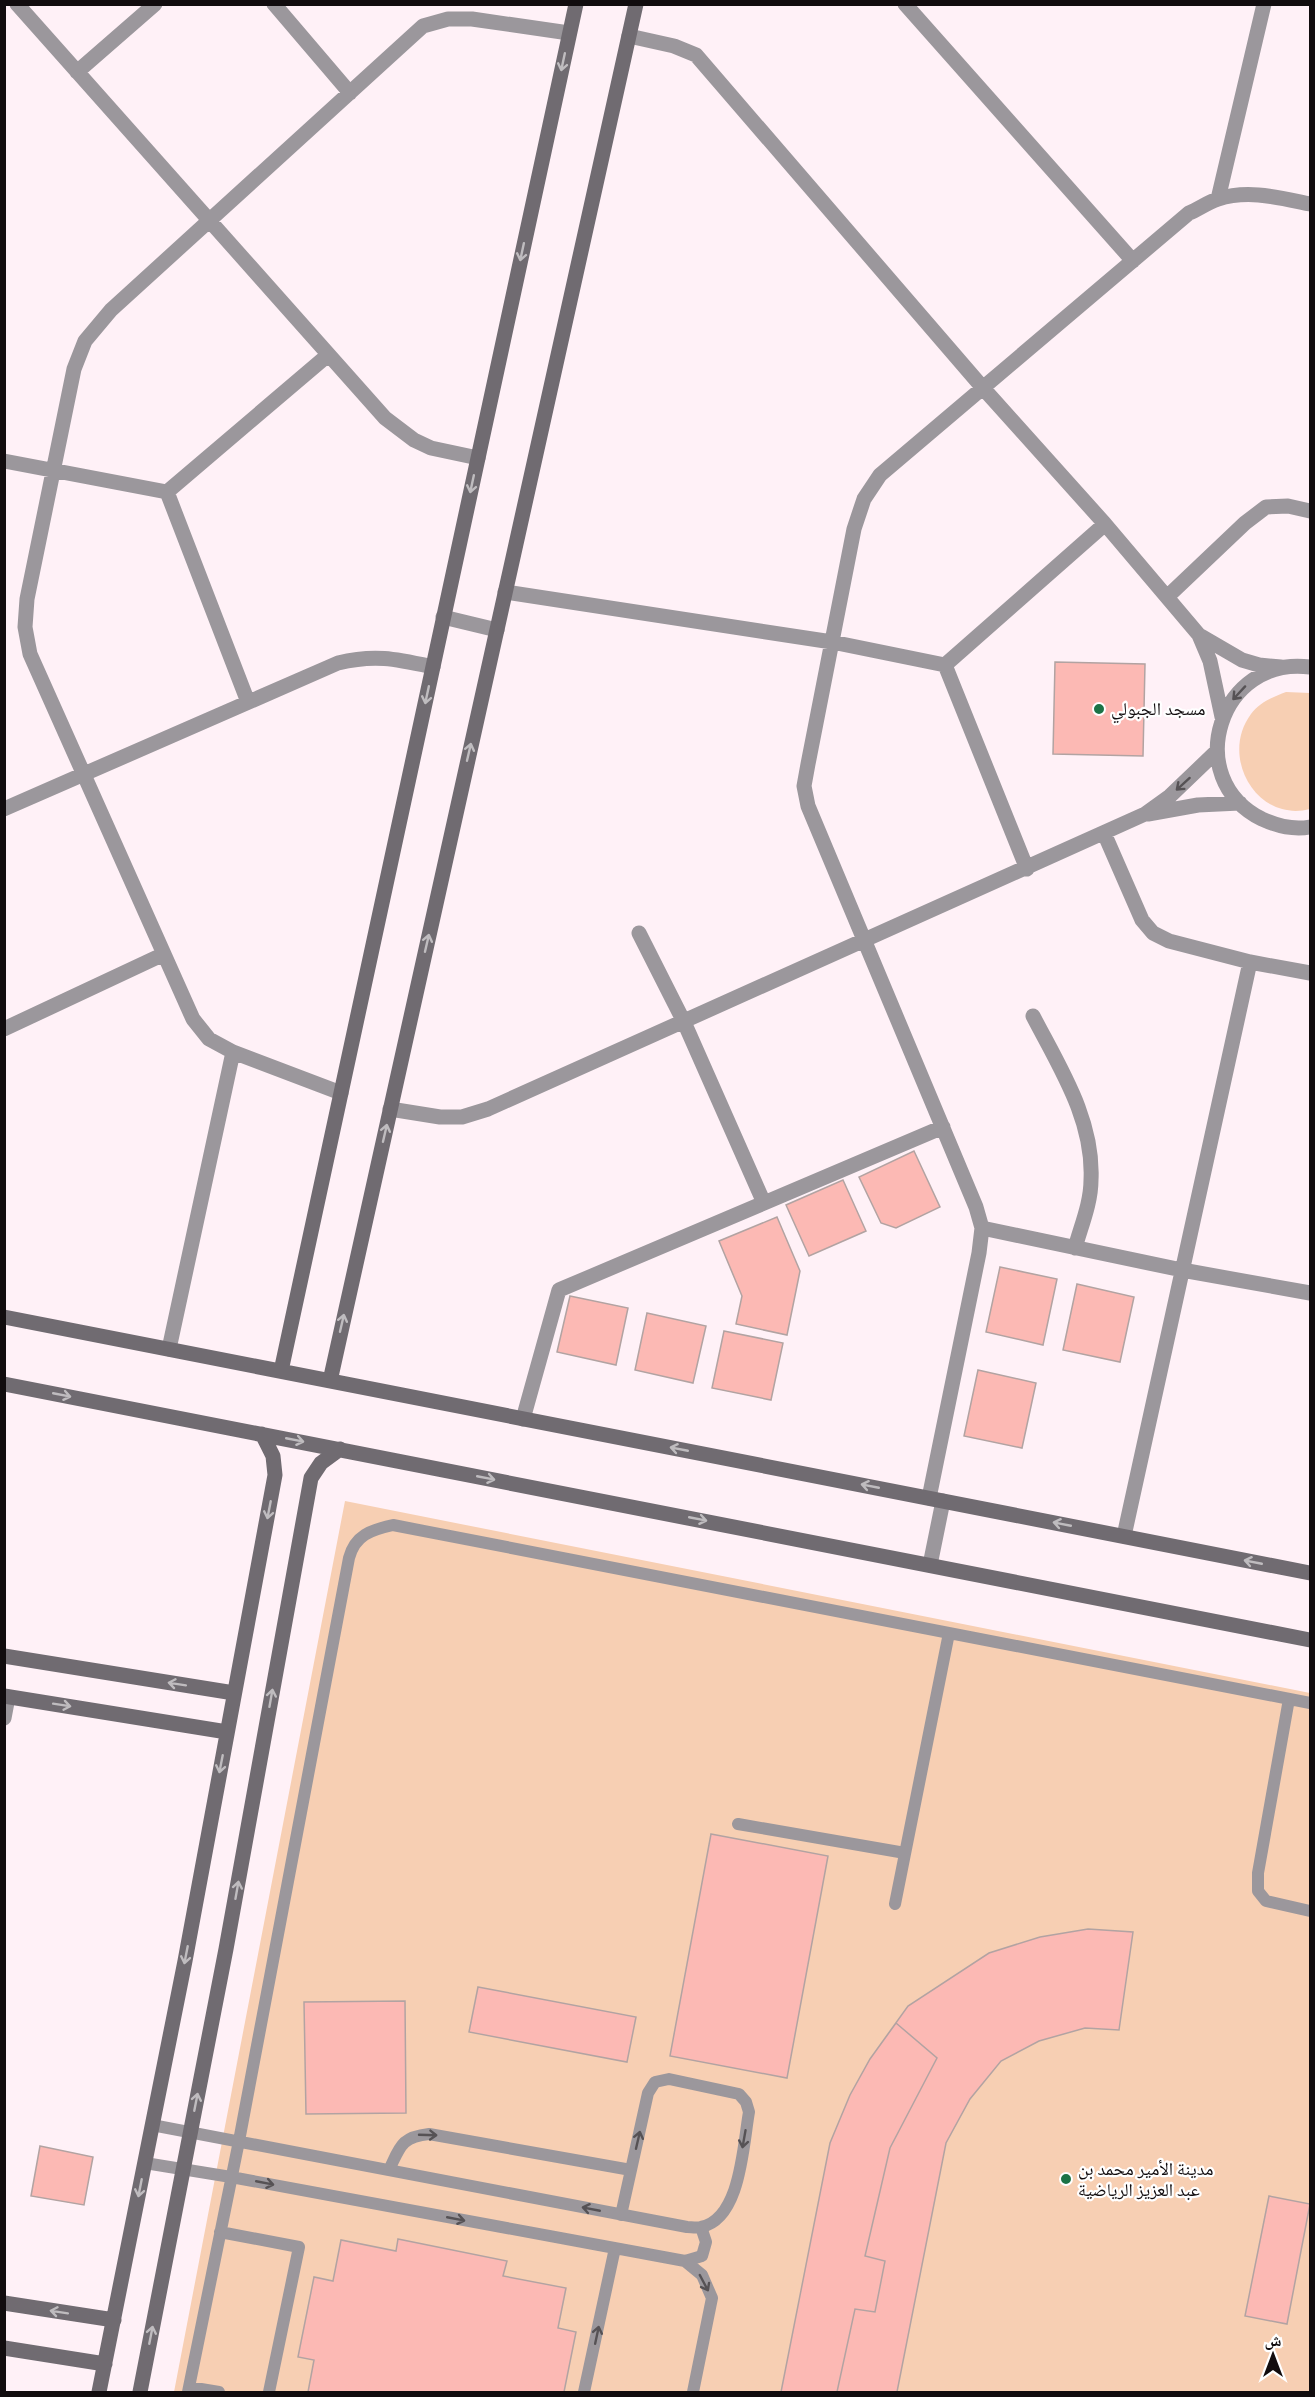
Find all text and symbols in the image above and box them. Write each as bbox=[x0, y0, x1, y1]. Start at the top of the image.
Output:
one-way arrow bbox=[557, 51, 568, 71]
one-way arrow bbox=[516, 242, 527, 262]
one-way arrow bbox=[466, 474, 477, 493]
one-way arrow bbox=[420, 685, 432, 704]
one-way arrow bbox=[1232, 685, 1246, 700]
place label: مسجد الجبولي bbox=[1111, 695, 1206, 724]
marker: مسجد الجبولي bbox=[1092, 702, 1106, 716]
one-way arrow bbox=[464, 743, 476, 762]
one-way arrow bbox=[1175, 777, 1190, 791]
one-way arrow bbox=[422, 934, 433, 953]
one-way arrow bbox=[380, 1124, 391, 1143]
one-way arrow bbox=[337, 1314, 349, 1333]
one-way arrow bbox=[52, 1390, 71, 1401]
one-way arrow bbox=[284, 1435, 304, 1446]
one-way arrow bbox=[670, 1443, 689, 1454]
one-way arrow bbox=[476, 1473, 495, 1484]
one-way arrow bbox=[861, 1480, 881, 1491]
one-way arrow bbox=[263, 1500, 274, 1519]
one-way arrow bbox=[688, 1514, 707, 1525]
one-way arrow bbox=[1052, 1518, 1072, 1529]
one-way arrow bbox=[1244, 1556, 1263, 1567]
one-way arrow bbox=[167, 1678, 187, 1689]
one-way arrow bbox=[266, 1689, 277, 1709]
one-way arrow bbox=[52, 1700, 72, 1711]
one-way arrow bbox=[215, 1753, 226, 1773]
one-way arrow bbox=[232, 1881, 243, 1901]
one-way arrow bbox=[180, 1945, 191, 1965]
one-way arrow bbox=[191, 2093, 202, 2113]
one-way arrow bbox=[738, 2129, 749, 2148]
one-way arrow bbox=[418, 2130, 438, 2141]
one-way arrow bbox=[632, 2130, 644, 2149]
place label: مدينة الأمير محمد بن عبد العزيز الرياضية bbox=[1078, 2155, 1213, 2203]
marker: مدينة الأمير محمد بن عبد العزيز الرياضية bbox=[1059, 2172, 1073, 2186]
one-way arrow bbox=[134, 2178, 145, 2197]
one-way arrow bbox=[254, 2178, 274, 2189]
one-way arrow bbox=[582, 2203, 602, 2214]
one-way arrow bbox=[446, 2214, 466, 2225]
one-way arrow bbox=[699, 2273, 710, 2291]
one-way arrow bbox=[50, 2306, 69, 2317]
north arrow bbox=[1243, 2325, 1303, 2385]
one-way arrow bbox=[146, 2326, 157, 2345]
one-way arrow bbox=[591, 2326, 603, 2345]
text: ش bbox=[1265, 2328, 1282, 2352]

